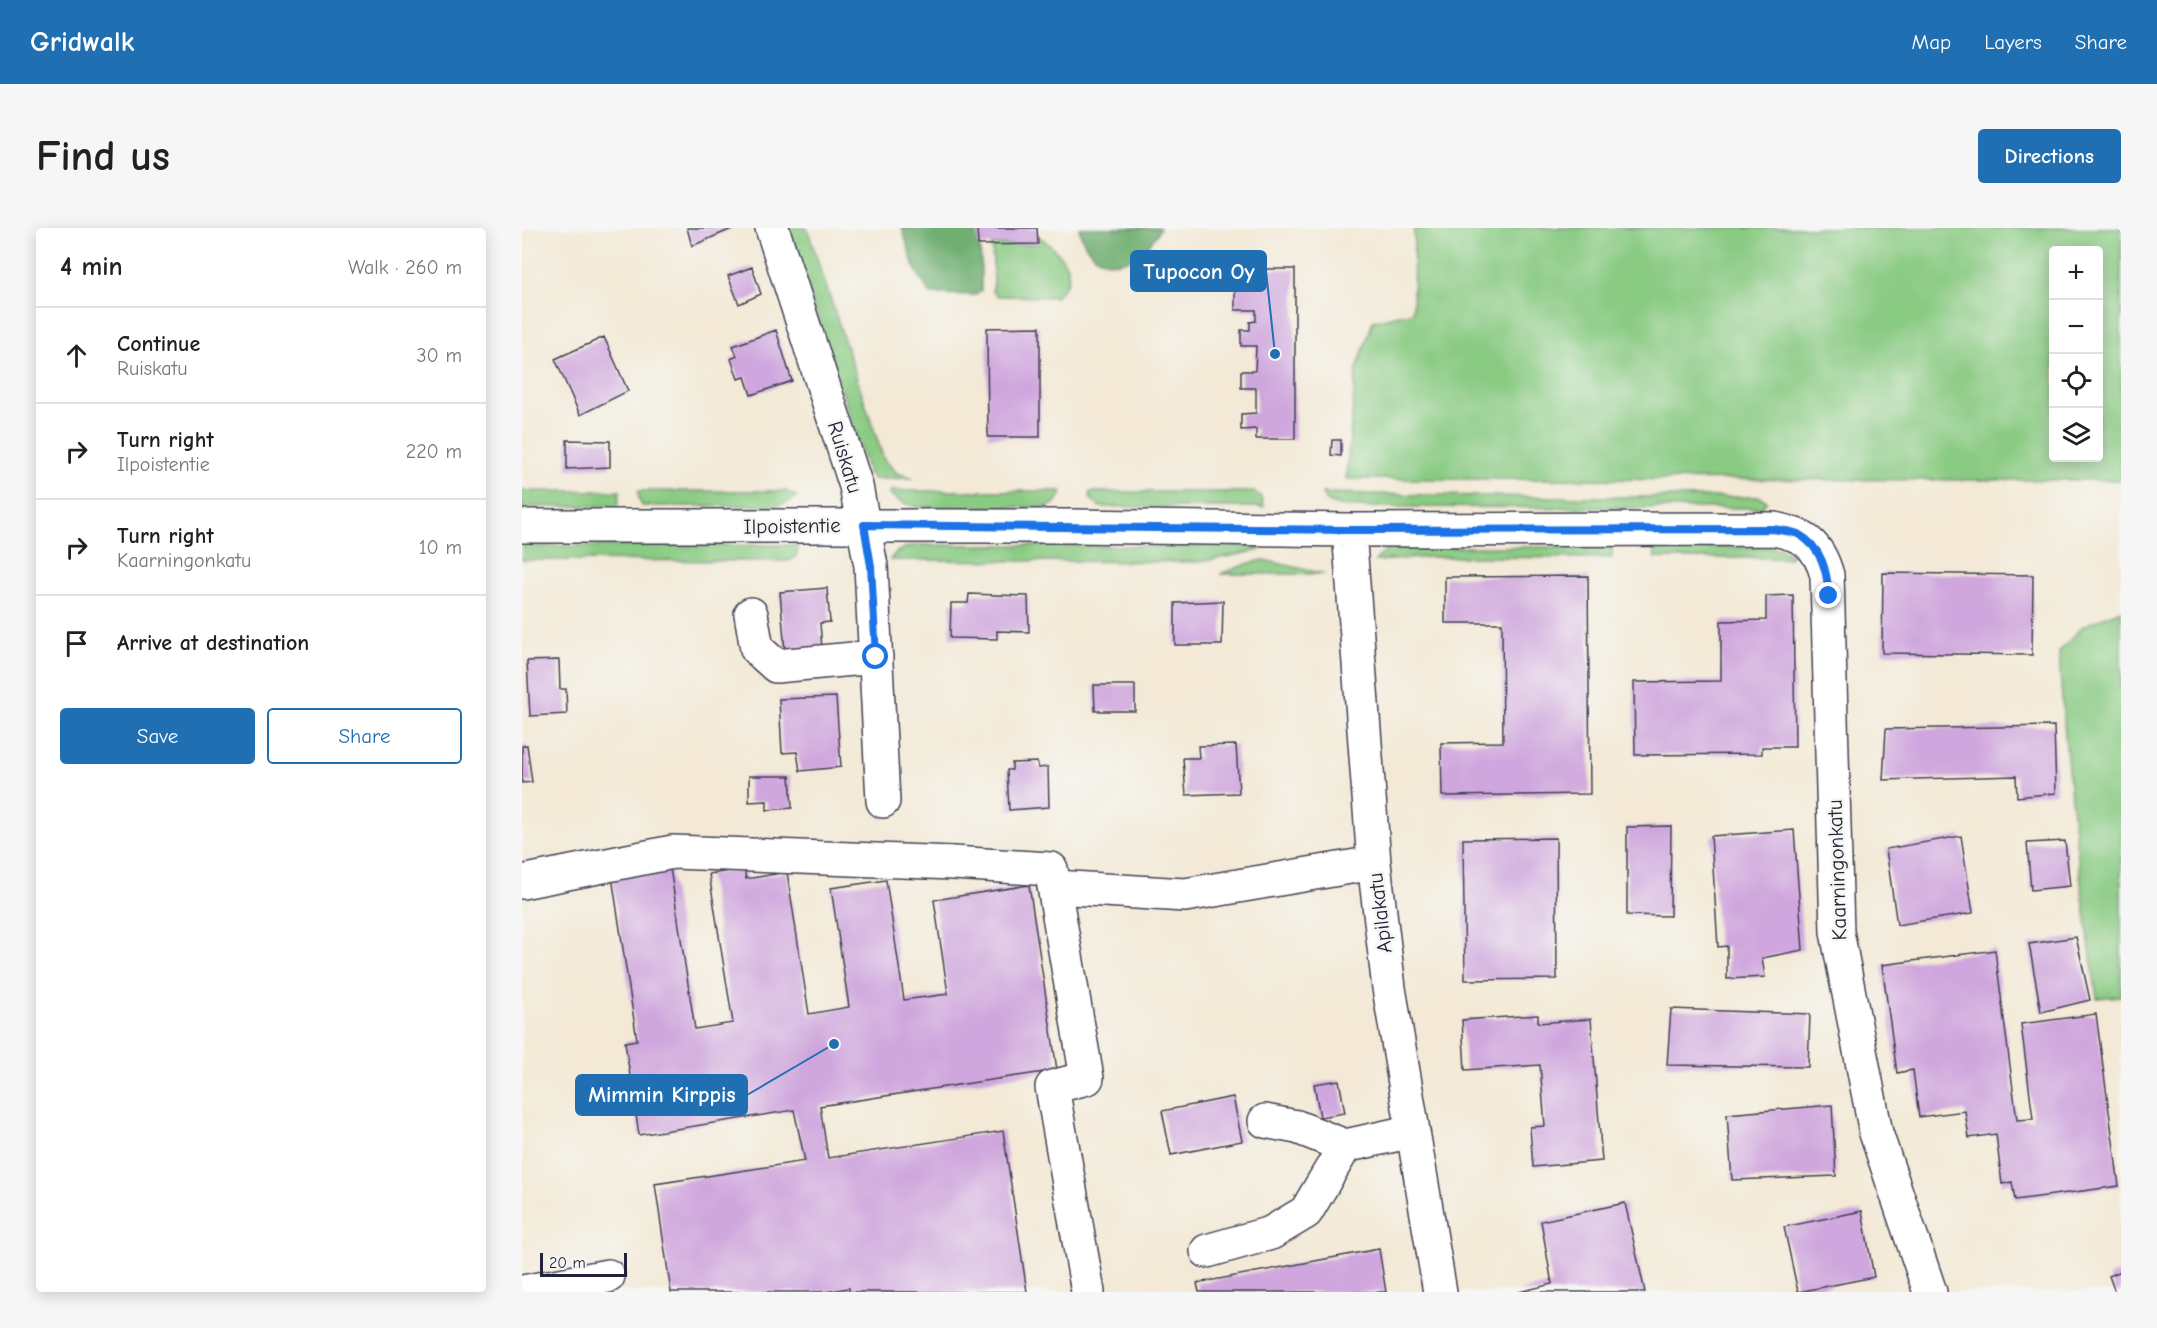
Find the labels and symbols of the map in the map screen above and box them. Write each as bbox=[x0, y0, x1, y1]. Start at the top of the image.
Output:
callout: Tupocon Oy bbox=[1131, 251, 1266, 291]
text: Tupocon Oy bbox=[1143, 259, 1256, 285]
street label: Ruiskatu bbox=[823, 418, 867, 496]
street label: Ilpoistentie bbox=[743, 513, 841, 539]
route end bbox=[1815, 582, 1841, 608]
route start bbox=[862, 643, 888, 669]
street label: Kaarningonkatu bbox=[1823, 799, 1851, 941]
street label: Apilakatu bbox=[1363, 871, 1397, 955]
callout: Mimmin Kirppis bbox=[576, 1075, 747, 1115]
text: Mimmin Kirppis bbox=[588, 1082, 736, 1108]
scale bar bbox=[540, 1250, 627, 1278]

